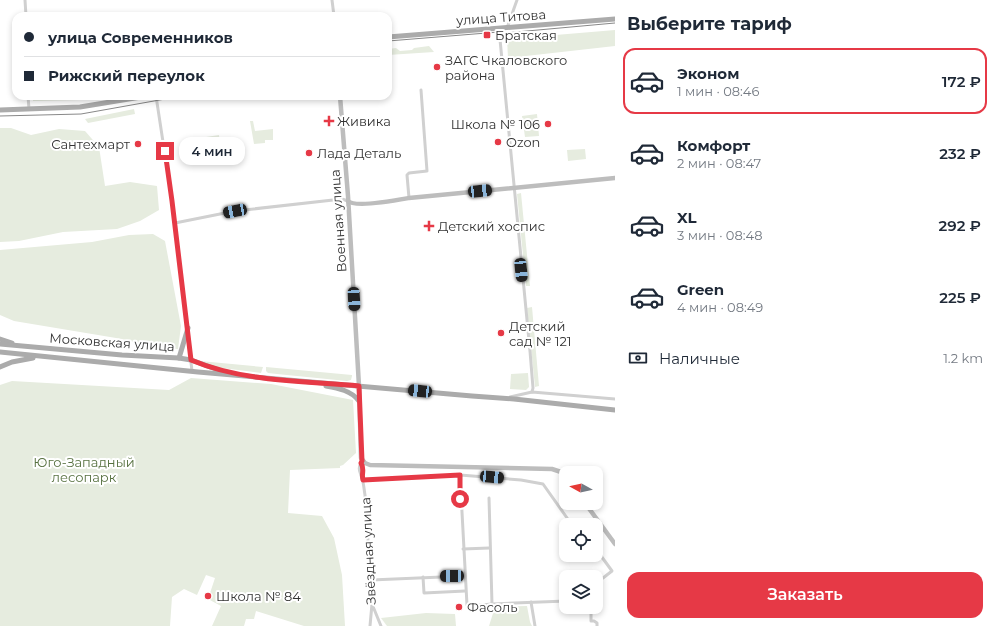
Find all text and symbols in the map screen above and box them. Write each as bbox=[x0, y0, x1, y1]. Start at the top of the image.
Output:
street label: улица Титова bbox=[455, 6, 546, 28]
text: Выберите тариф bbox=[627, 13, 792, 35]
place label: Братская bbox=[495, 27, 557, 43]
text: улица Современников bbox=[48, 28, 233, 47]
marker: Братская bbox=[482, 30, 492, 40]
place label: ЗАГС Чкаловского района bbox=[445, 52, 567, 83]
marker: ЗАГС Чкаловского района bbox=[432, 62, 442, 72]
icon: car bbox=[629, 63, 665, 99]
text: Эконом bbox=[677, 64, 739, 83]
text: Рижский переулок bbox=[48, 66, 205, 85]
text: 172 ₽ bbox=[942, 72, 981, 91]
text: 1 мин · 08:46 bbox=[677, 83, 759, 99]
place label: Живика bbox=[337, 113, 391, 129]
marker: Живика bbox=[324, 116, 334, 126]
place label: Школа № 106 bbox=[451, 116, 540, 132]
marker: Школа № 106 bbox=[543, 119, 553, 129]
place label: Ozon bbox=[506, 134, 540, 150]
icon: car bbox=[629, 135, 665, 171]
place label: Сантехмарт bbox=[51, 136, 131, 152]
text: Комфорт bbox=[677, 136, 750, 155]
callout: 4 мин bbox=[179, 137, 245, 165]
marker: Ozon bbox=[493, 137, 503, 147]
marker: Сантехмарт bbox=[133, 139, 143, 149]
route end bbox=[156, 142, 174, 160]
text: 4 мин bbox=[192, 143, 232, 159]
text: 232 ₽ bbox=[939, 144, 981, 163]
place label: Лада Деталь bbox=[317, 145, 401, 161]
marker: Лада Деталь bbox=[304, 148, 314, 158]
text: 2 мин · 08:47 bbox=[677, 155, 761, 171]
street label: Военная улица bbox=[326, 169, 350, 273]
car bbox=[467, 184, 493, 198]
car bbox=[222, 203, 248, 219]
icon: car bbox=[629, 207, 665, 243]
text: XL bbox=[677, 208, 696, 227]
text: 292 ₽ bbox=[939, 216, 981, 235]
place label: Детский хоспис bbox=[438, 218, 545, 234]
marker: Детский хоспис bbox=[423, 220, 435, 232]
text: 3 мин · 08:48 bbox=[677, 227, 763, 243]
car bbox=[514, 257, 528, 283]
icon: car bbox=[629, 279, 665, 315]
text: Green bbox=[677, 280, 724, 299]
car bbox=[347, 287, 361, 311]
text: 225 ₽ bbox=[939, 288, 981, 307]
text: 4 мин · 08:49 bbox=[677, 299, 763, 315]
place label: Детский сад № 121 bbox=[509, 318, 572, 349]
marker: Детский сад № 121 bbox=[496, 328, 506, 338]
street label: Московская улица bbox=[49, 330, 175, 354]
icon: cash bbox=[627, 347, 649, 369]
text: Наличные bbox=[659, 349, 740, 368]
text: 1.2 km bbox=[943, 350, 983, 366]
car bbox=[407, 384, 433, 398]
park label: Юго-Западный лесопарк bbox=[33, 454, 135, 485]
north arrow bbox=[559, 466, 603, 510]
map controls bbox=[559, 466, 603, 614]
car bbox=[480, 470, 504, 484]
route start bbox=[451, 490, 469, 508]
street label: Звёздная улица bbox=[357, 497, 379, 605]
button: locate bbox=[559, 518, 603, 562]
car bbox=[440, 570, 464, 582]
button: layers bbox=[559, 570, 603, 614]
button: Заказать bbox=[627, 572, 983, 618]
place label: Школа № 84 bbox=[216, 588, 301, 604]
marker: Школа № 84 bbox=[203, 591, 213, 601]
place label: Фасоль bbox=[467, 599, 517, 615]
marker: Фасоль bbox=[454, 602, 464, 612]

